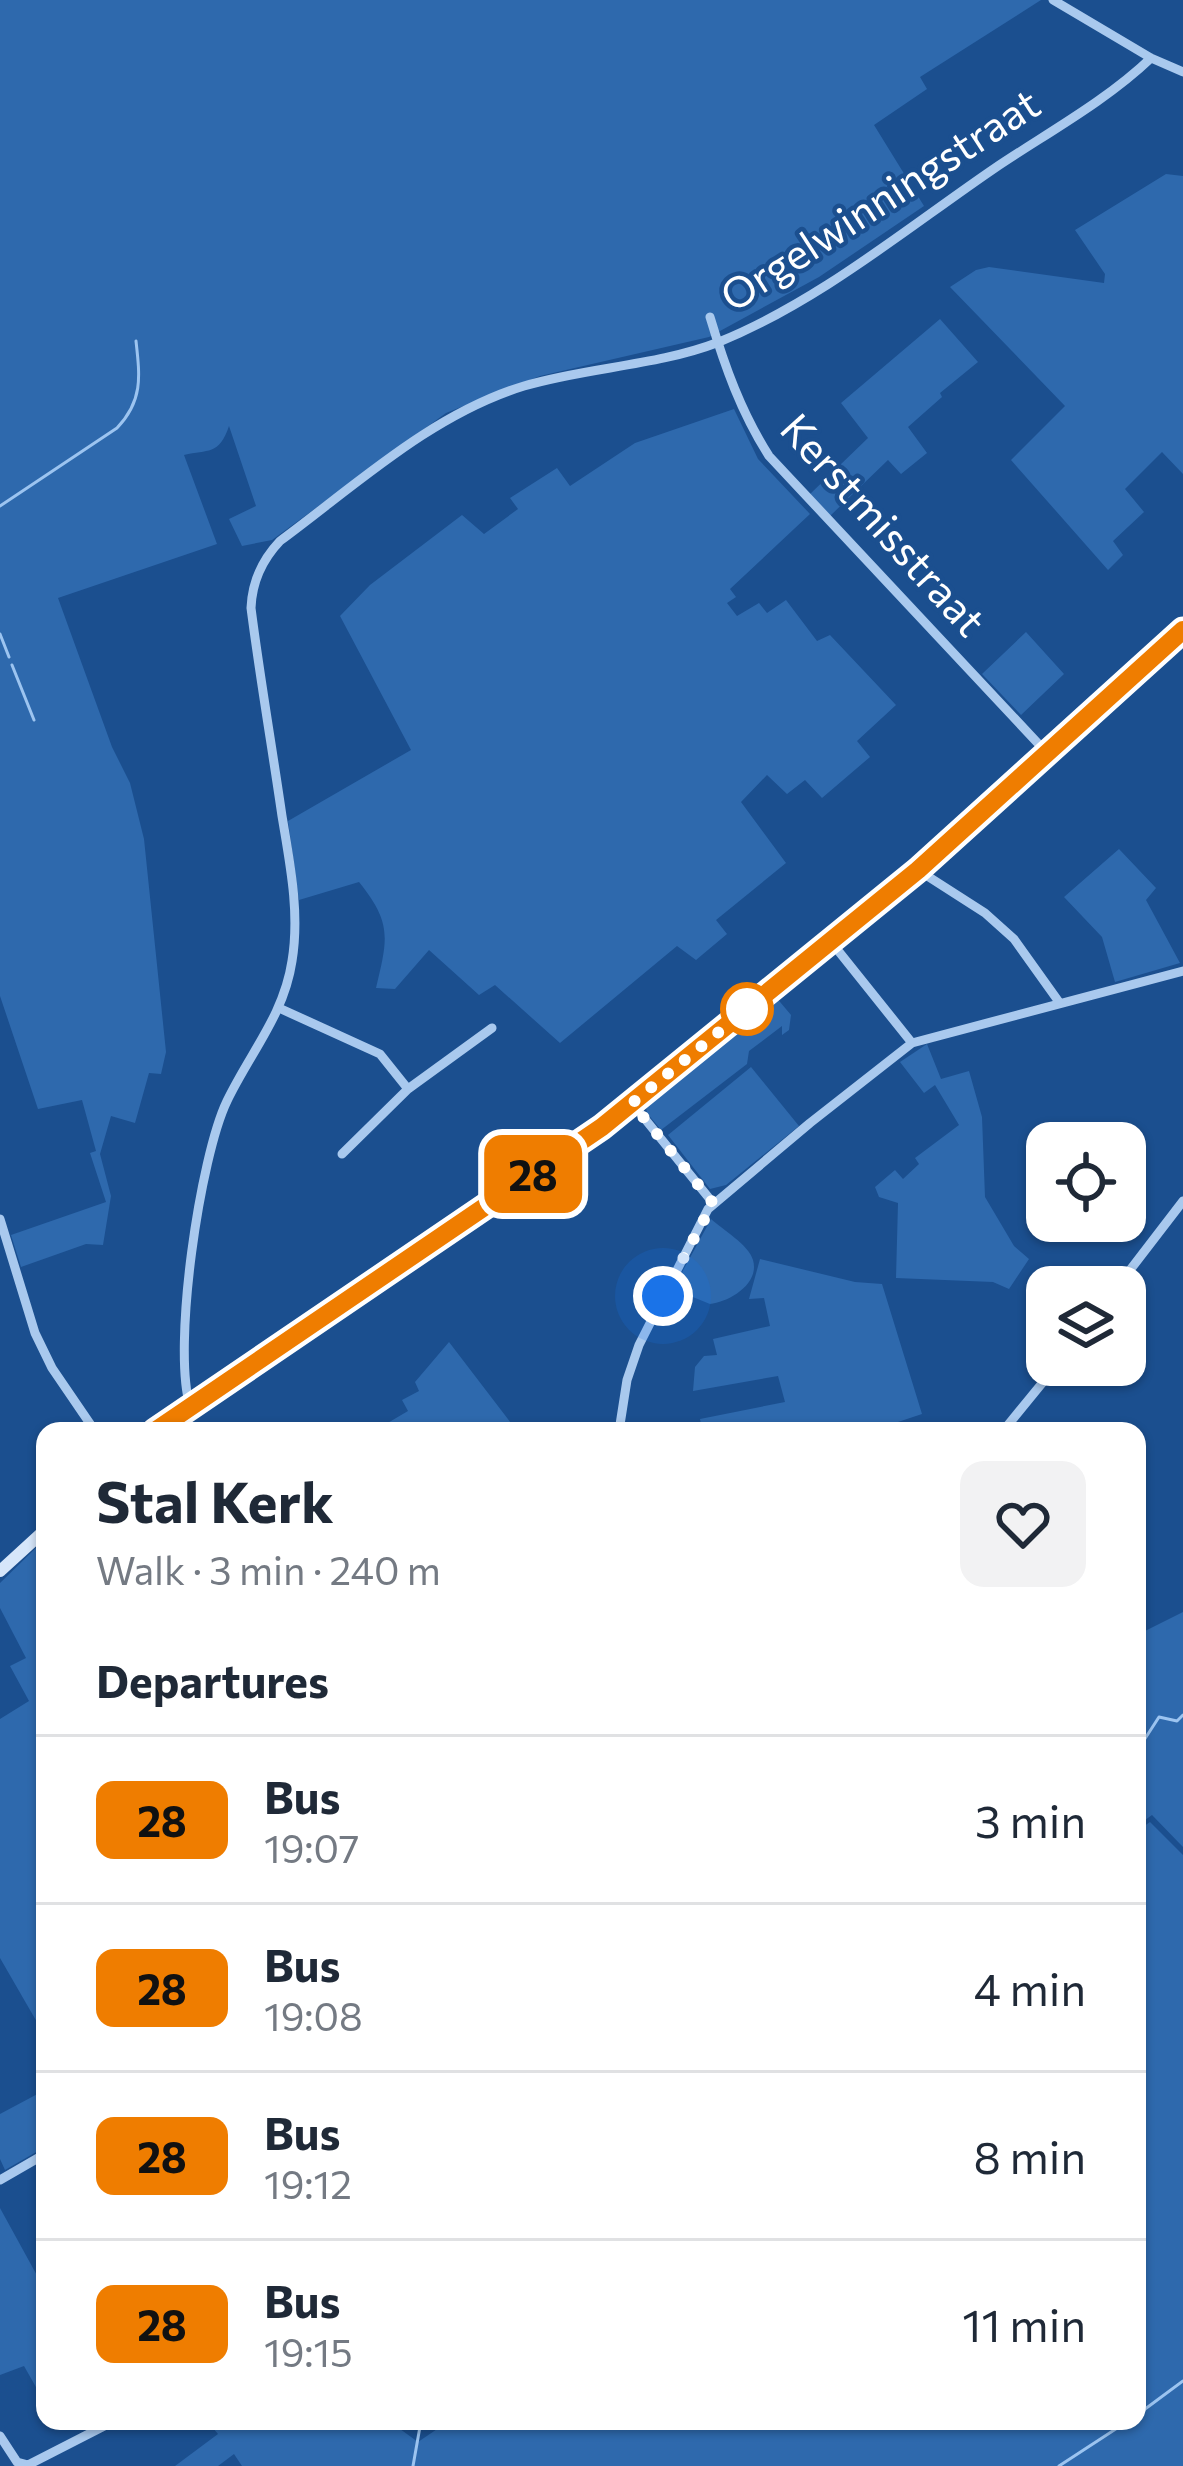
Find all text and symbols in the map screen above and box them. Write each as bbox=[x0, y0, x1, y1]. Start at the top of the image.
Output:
street label: Orgelwinningstraat bbox=[710, 76, 1048, 321]
street label: Kerstmisstraat bbox=[771, 402, 998, 646]
unlabelled marker bbox=[722, 984, 772, 1034]
map controls bbox=[1026, 1122, 1146, 1386]
button: locate bbox=[1026, 1122, 1146, 1242]
line badge: 28 bbox=[479, 1135, 587, 1213]
text: 28 bbox=[508, 1148, 558, 1200]
your location bbox=[633, 1266, 693, 1326]
button: layers bbox=[1026, 1266, 1146, 1386]
button: heart bbox=[960, 1461, 1086, 1587]
text: Stal Kerk bbox=[96, 1465, 334, 1535]
text: Walk · 3 min · 240 m bbox=[96, 1545, 441, 1593]
text: Departures bbox=[96, 1652, 329, 1707]
text: Bus bbox=[264, 1768, 340, 1823]
text: 3 min bbox=[975, 1792, 1086, 1847]
text: 28 bbox=[137, 1794, 187, 1846]
text: 19:07 bbox=[264, 1823, 359, 1871]
text: Bus bbox=[264, 1936, 340, 1991]
text: 4 min bbox=[974, 1960, 1086, 2015]
text: 28 bbox=[137, 1962, 187, 2014]
text: 19:08 bbox=[264, 1991, 363, 2039]
text: Bus bbox=[264, 2104, 340, 2159]
text: 8 min bbox=[973, 2128, 1086, 2183]
text: 28 bbox=[137, 2130, 187, 2182]
text: 19:12 bbox=[264, 2159, 352, 2207]
text: Bus bbox=[264, 2272, 340, 2327]
text: 11 min bbox=[962, 2296, 1086, 2351]
text: 28 bbox=[137, 2298, 187, 2350]
text: 19:15 bbox=[264, 2327, 353, 2375]

